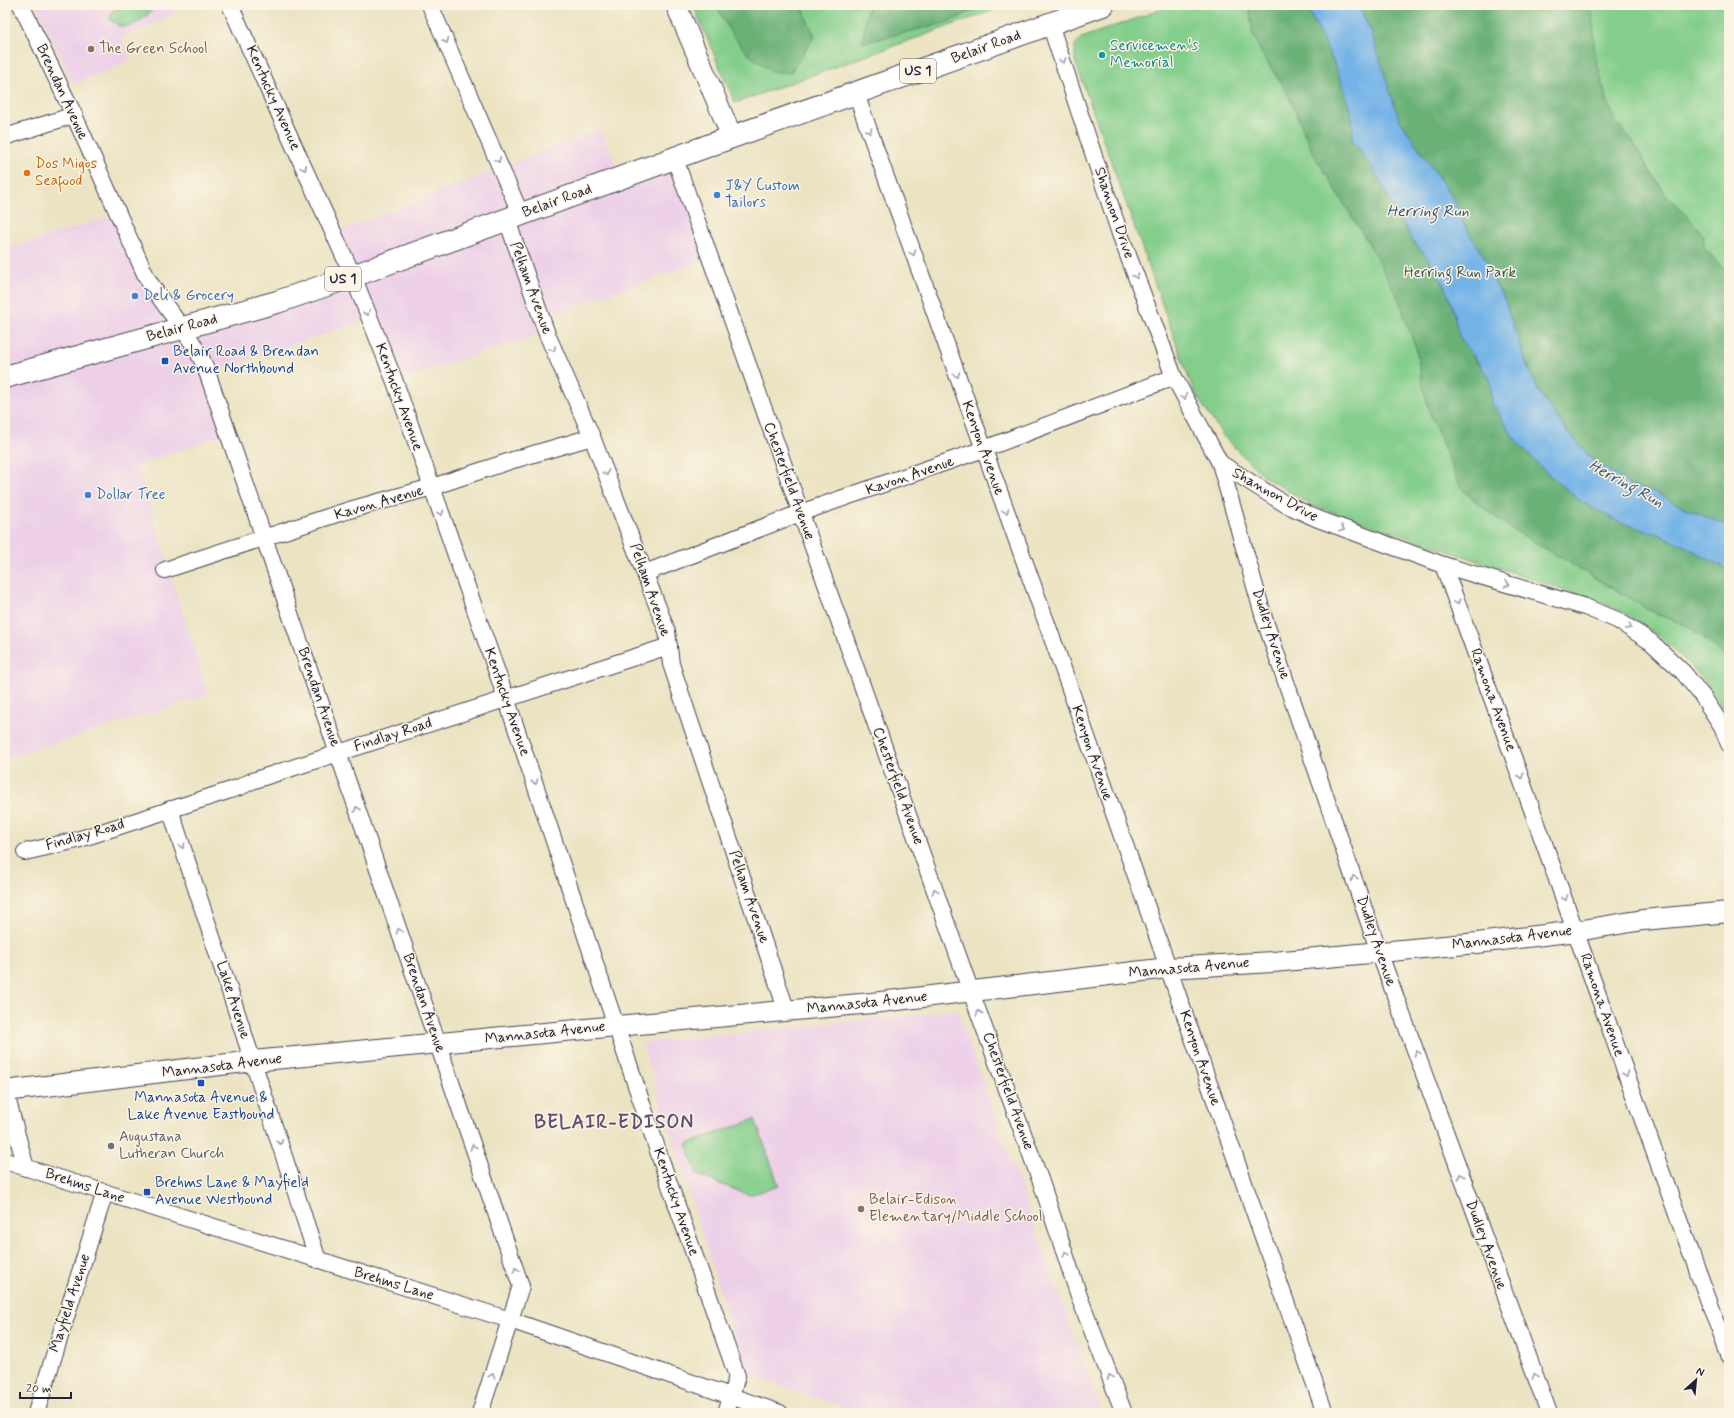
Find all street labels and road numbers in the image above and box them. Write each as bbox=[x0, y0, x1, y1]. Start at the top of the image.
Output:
street label: Belair Road bbox=[948, 25, 1024, 69]
street label: Brendan Avenue bbox=[31, 41, 93, 143]
street label: Kentucky Avenue bbox=[241, 42, 305, 154]
road number: US 1 bbox=[900, 59, 936, 83]
street label: Shannon Drive bbox=[1089, 165, 1139, 262]
street label: Belair Road bbox=[519, 179, 595, 223]
street label: Pelham Avenue bbox=[505, 239, 557, 337]
road number: US 1 bbox=[325, 267, 361, 291]
street label: Belair Road bbox=[144, 309, 220, 347]
street label: Kentucky Avenue bbox=[370, 340, 428, 454]
street label: Kenyon Avenue bbox=[957, 398, 1009, 498]
street label: Chesterfield Avenue bbox=[758, 419, 820, 543]
street label: Kavon Avenue bbox=[863, 452, 957, 500]
street label: Shannon Drive bbox=[1228, 463, 1322, 527]
street label: Kavon Avenue bbox=[332, 481, 426, 525]
street label: Pelham Avenue bbox=[625, 541, 675, 639]
street label: Dudley Avenue bbox=[1247, 586, 1295, 682]
street label: Brendan Avenue bbox=[293, 645, 345, 749]
street label: Kentucky Avenue bbox=[479, 645, 535, 759]
street label: Ramona Avenue bbox=[1465, 646, 1521, 754]
street label: Kenyon Avenue bbox=[1066, 703, 1118, 803]
street label: Findlay Road bbox=[351, 713, 435, 757]
street label: Chesterfield Avenue bbox=[867, 724, 929, 848]
street label: Findlay Road bbox=[43, 814, 127, 856]
street label: Pelham Avenue bbox=[724, 848, 774, 946]
street label: Dudley Avenue bbox=[1351, 893, 1401, 989]
street label: Mannasota Avenue bbox=[1451, 921, 1574, 955]
street label: Brendan Avenue bbox=[398, 951, 450, 1055]
street label: Ramona Avenue bbox=[1575, 951, 1629, 1059]
street label: Mannasota Avenue bbox=[1128, 953, 1250, 983]
street label: Lake Avenue bbox=[211, 959, 255, 1041]
street label: Mannasota Avenue bbox=[806, 987, 928, 1019]
street label: Kenyon Avenue bbox=[1174, 1008, 1226, 1108]
street label: Mannasota Avenue bbox=[484, 1017, 606, 1049]
street label: Chesterfield Avenue bbox=[977, 1029, 1039, 1153]
street label: Mannasota Avenue bbox=[161, 1049, 284, 1083]
street label: Kentucky Avenue bbox=[648, 1145, 704, 1259]
street label: Brehms Lane bbox=[43, 1164, 128, 1208]
street label: Dudley Avenue bbox=[1460, 1197, 1512, 1293]
street label: Mayfield Avenue bbox=[45, 1251, 95, 1355]
street label: Brehms Lane bbox=[352, 1262, 437, 1306]

